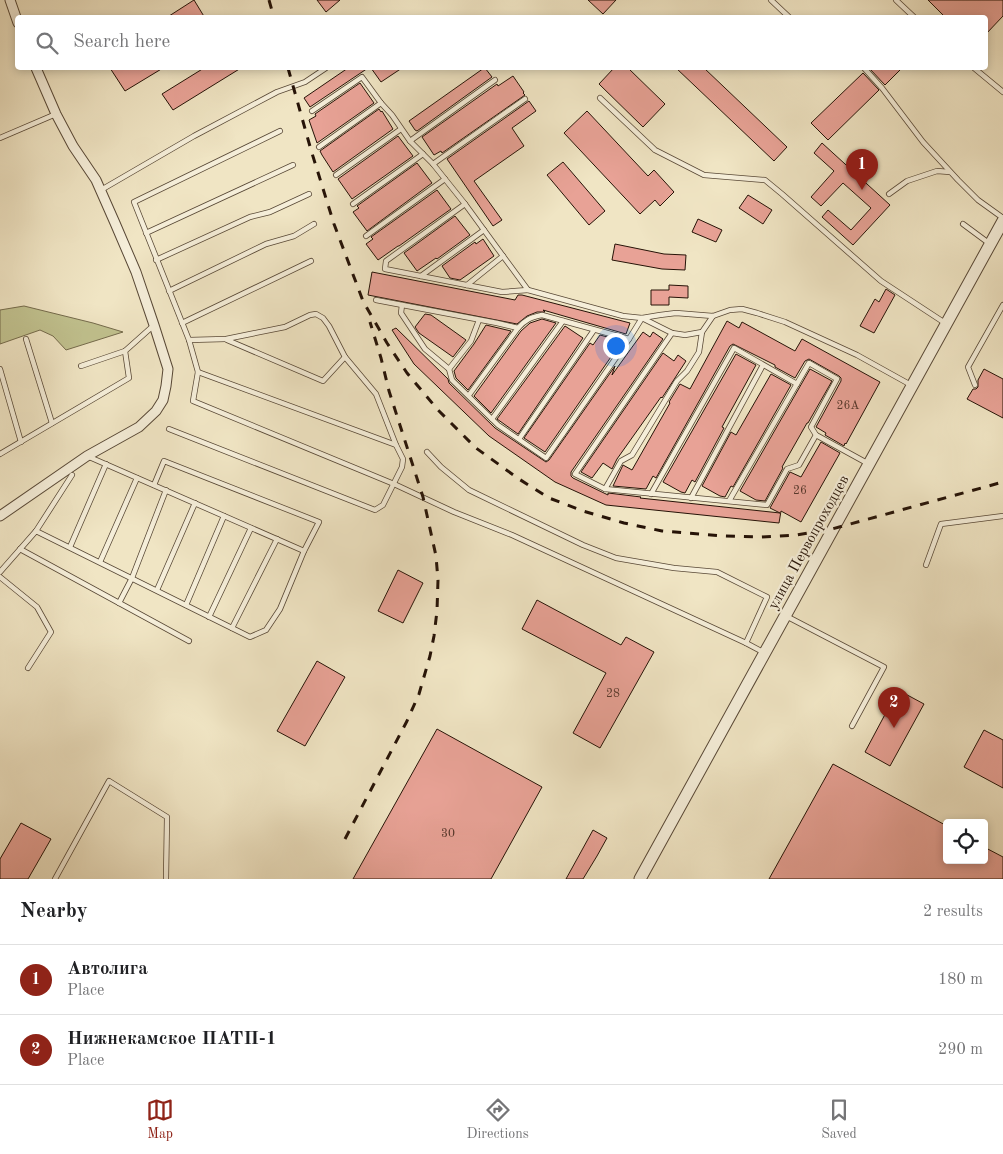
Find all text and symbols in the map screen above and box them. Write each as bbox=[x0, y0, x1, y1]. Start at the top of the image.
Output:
search box bbox=[15, 15, 988, 70]
icon: search bbox=[33, 29, 61, 57]
text: Search here bbox=[73, 33, 170, 52]
pin: 1 bbox=[846, 149, 878, 190]
your location bbox=[603, 333, 629, 359]
house number: 26А bbox=[836, 400, 860, 412]
street label: улица Первопроходцев bbox=[766, 473, 852, 612]
house number: 26 bbox=[793, 485, 807, 497]
pin: 2 bbox=[878, 687, 910, 728]
house number: 28 bbox=[606, 688, 620, 700]
map controls bbox=[943, 819, 988, 864]
button: locate bbox=[943, 819, 988, 864]
house number: 30 bbox=[441, 828, 455, 840]
text: Nearby bbox=[20, 901, 88, 922]
text: 2 results bbox=[923, 904, 983, 920]
text: Автолига bbox=[67, 960, 148, 979]
text: 1 bbox=[31, 972, 41, 988]
text: 180 m bbox=[938, 972, 983, 988]
text: Place bbox=[67, 983, 104, 999]
text: Нижнекамское ПАТП-1 bbox=[67, 1030, 277, 1049]
text: 2 bbox=[31, 1042, 41, 1058]
text: 290 m bbox=[938, 1042, 983, 1058]
text: Place bbox=[67, 1053, 104, 1069]
tab: Map bbox=[146, 1096, 174, 1143]
tab: Directions bbox=[467, 1096, 529, 1143]
tab: Saved bbox=[821, 1096, 857, 1143]

